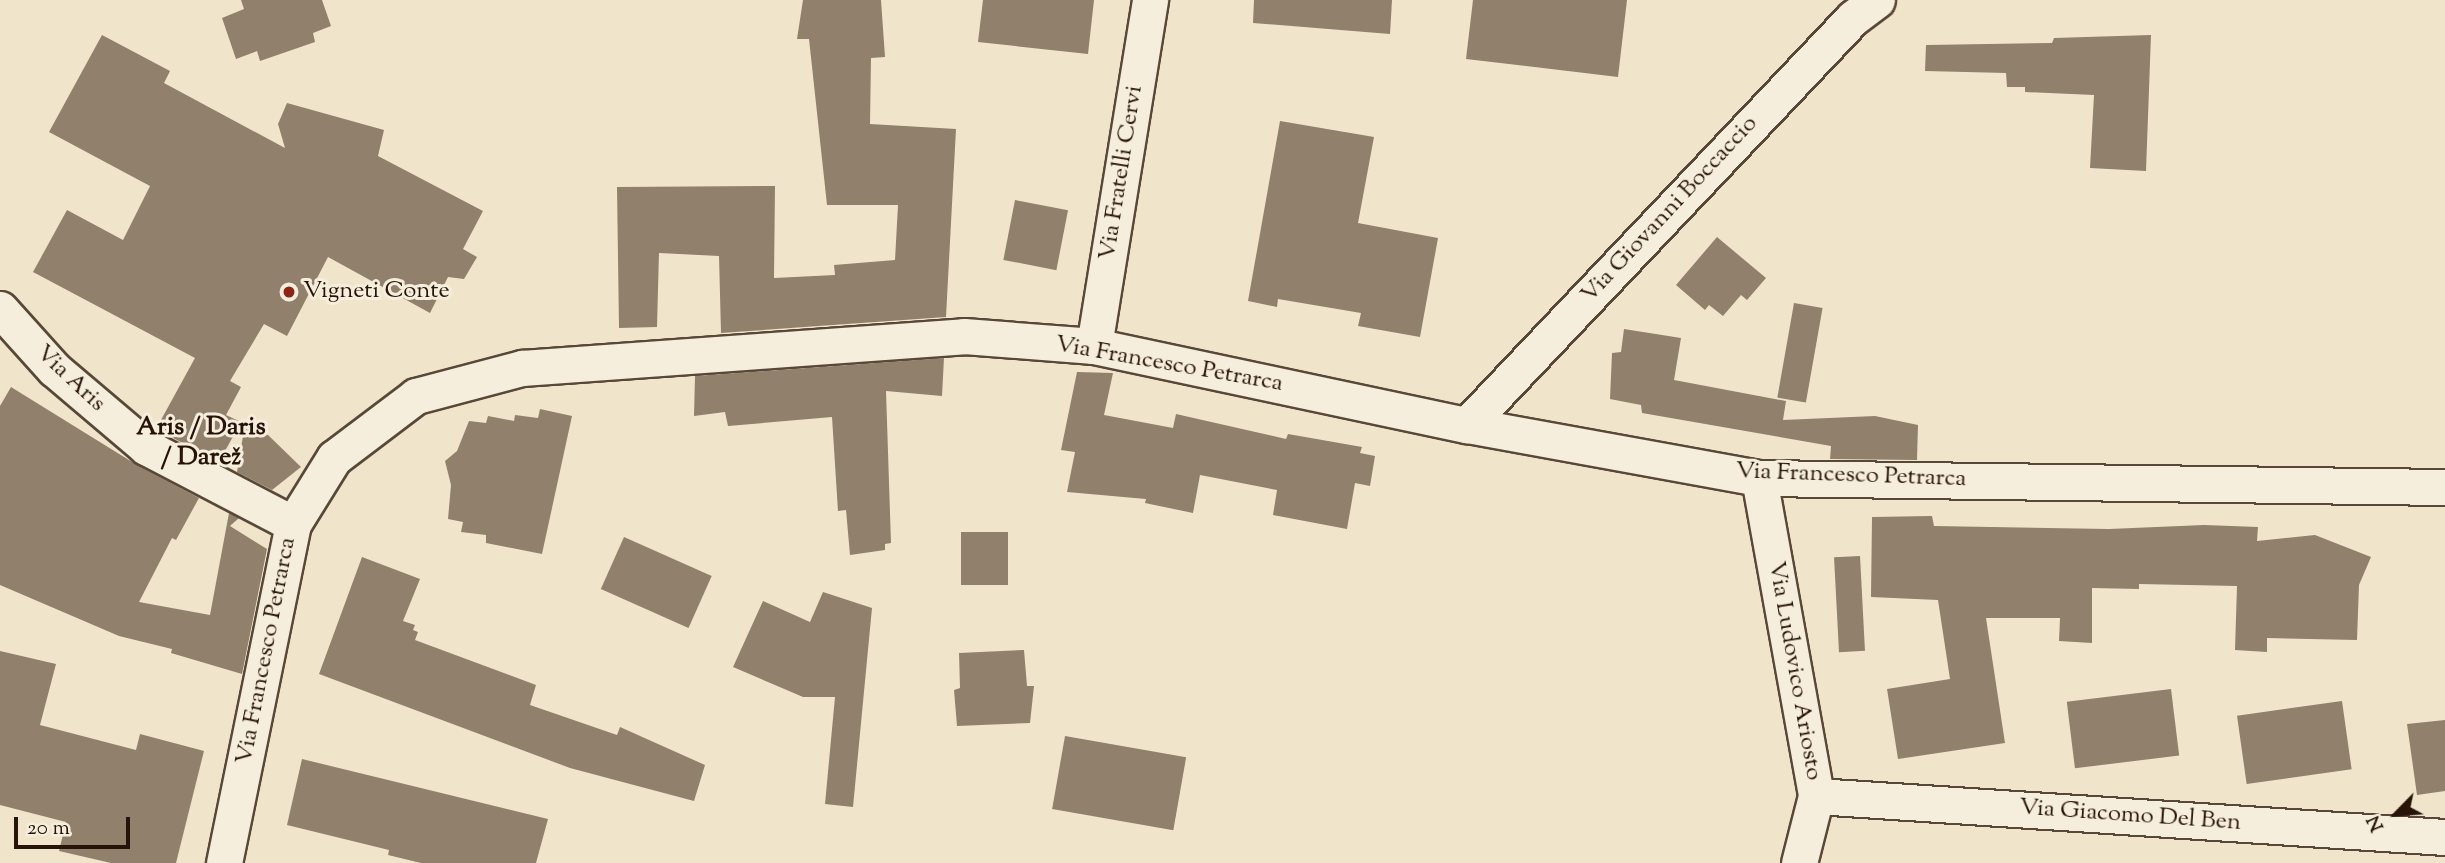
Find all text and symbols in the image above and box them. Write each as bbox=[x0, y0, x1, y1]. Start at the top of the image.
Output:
street label: Via Fratelli Cervi bbox=[1094, 84, 1150, 262]
street label: Via Giovanni Boccaccio bbox=[1576, 110, 1764, 310]
place label: Vigneti Conte bbox=[303, 278, 450, 306]
marker: Vigneti Conte bbox=[281, 284, 297, 300]
street label: Via Francesco Petrarca bbox=[1053, 331, 1285, 399]
street label: Via Aris bbox=[29, 339, 111, 419]
district label: Aris / Daris / Darež bbox=[136, 412, 266, 474]
street label: Via Francesco Petrarca bbox=[1735, 458, 1967, 494]
street label: Via Francesco Petrarca bbox=[231, 535, 303, 767]
street label: Via Ludovico Ariosto bbox=[1761, 559, 1827, 783]
north arrow bbox=[2361, 779, 2431, 849]
street label: Via Giacomo Del Ben bbox=[2018, 794, 2242, 838]
scale bar bbox=[18, 804, 133, 848]
text: N bbox=[2361, 811, 2392, 836]
text: 20 m bbox=[27, 814, 70, 844]

